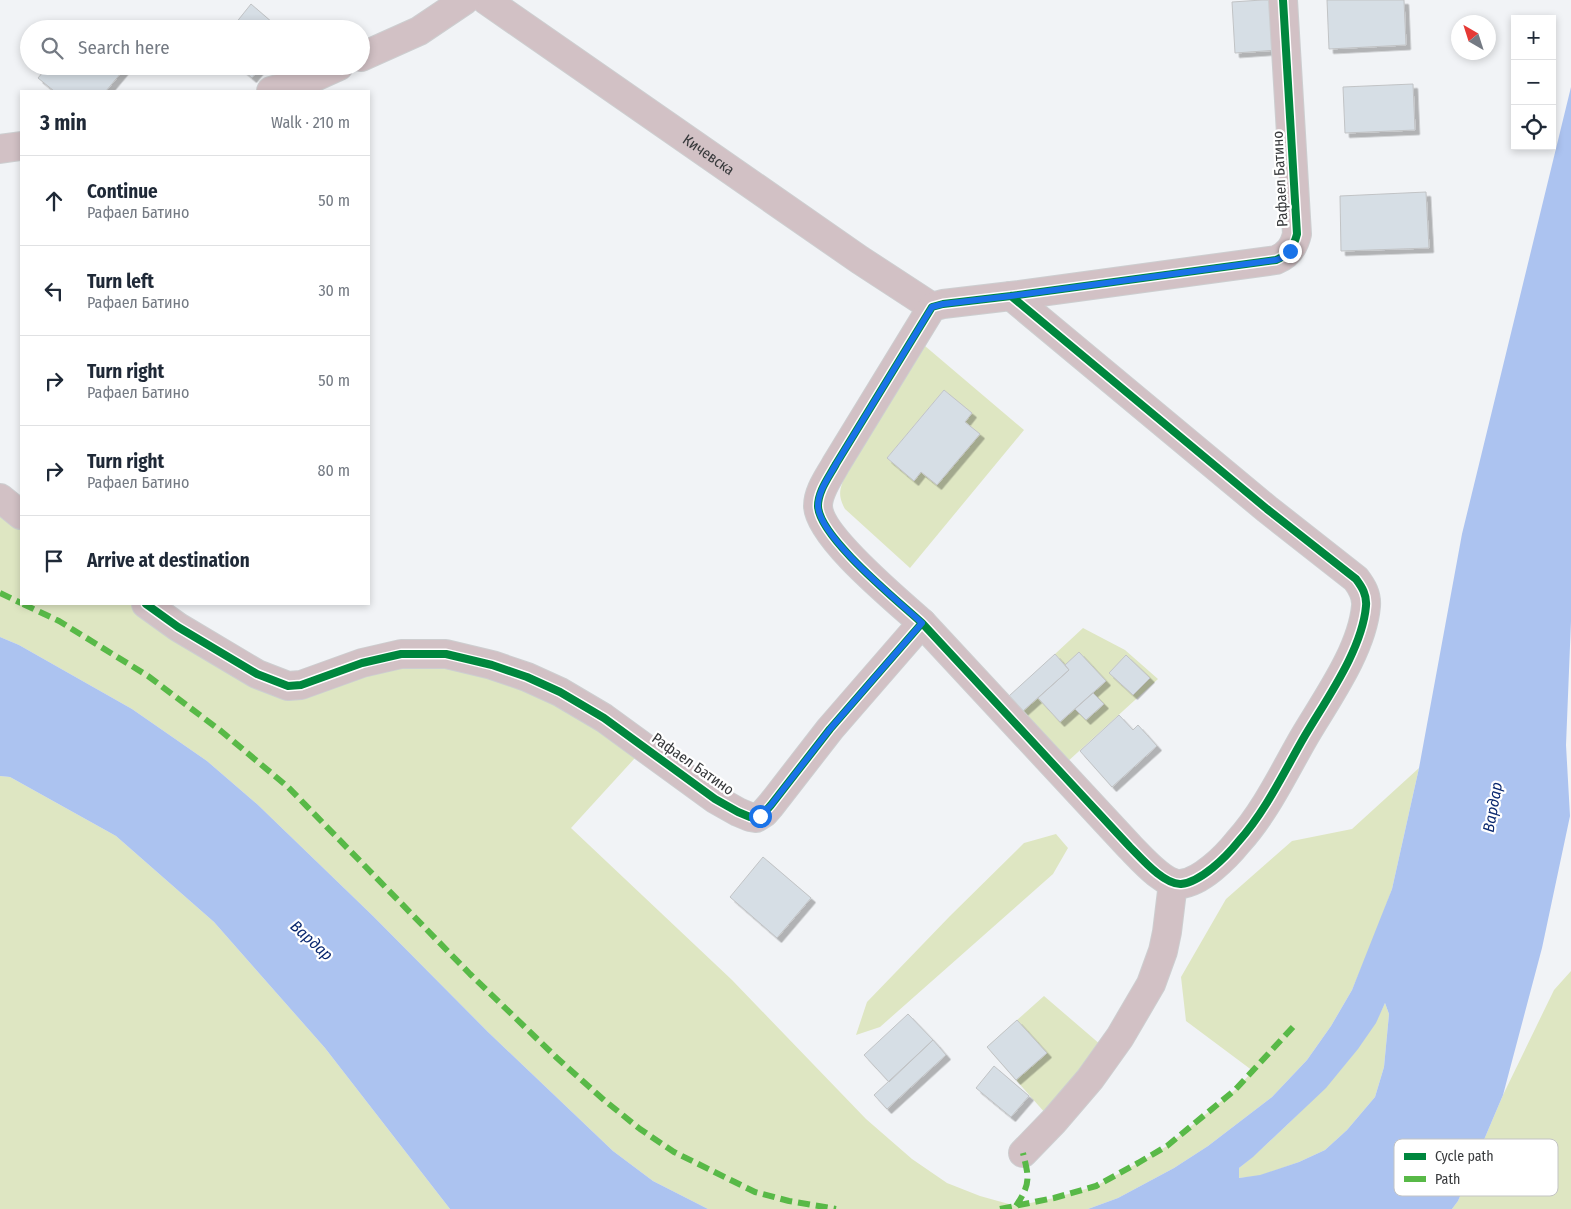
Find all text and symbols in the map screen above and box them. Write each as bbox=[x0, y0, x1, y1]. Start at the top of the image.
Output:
north arrow bbox=[1451, 15, 1496, 60]
map controls bbox=[1511, 15, 1556, 150]
button: + bbox=[1511, 15, 1556, 60]
search box bbox=[20, 20, 370, 75]
icon: search bbox=[38, 34, 66, 62]
text: Search here bbox=[78, 36, 170, 59]
button: − bbox=[1511, 60, 1556, 105]
button: locate bbox=[1511, 105, 1556, 150]
text: 3 min bbox=[40, 110, 87, 136]
text: Walk · 210 m bbox=[271, 113, 350, 132]
street label: Кичевска bbox=[679, 130, 738, 179]
street label: Рафаел Батино bbox=[1268, 130, 1292, 227]
text: Continue bbox=[87, 180, 158, 203]
icon: ahead bbox=[40, 187, 68, 215]
text: 50 m bbox=[318, 191, 350, 210]
text: Рафаел Батино bbox=[87, 203, 190, 222]
route end bbox=[1279, 240, 1302, 263]
text: Turn left bbox=[87, 270, 154, 293]
icon: left bbox=[40, 277, 68, 305]
text: 30 m bbox=[318, 281, 350, 300]
text: Рафаел Батино bbox=[87, 293, 190, 312]
text: Turn right bbox=[87, 360, 164, 383]
icon: right bbox=[40, 367, 68, 395]
text: 50 m bbox=[318, 371, 350, 390]
text: Рафаел Батино bbox=[87, 383, 190, 402]
text: Turn right bbox=[87, 450, 164, 473]
icon: right bbox=[40, 457, 68, 485]
text: 80 m bbox=[318, 461, 350, 480]
text: Рафаел Батино bbox=[87, 473, 190, 492]
icon: arrive bbox=[40, 547, 68, 575]
text: Arrive at destination bbox=[87, 549, 250, 572]
street label: Рафаел Батино bbox=[648, 729, 738, 799]
water label: Вардар bbox=[1479, 781, 1506, 834]
route start bbox=[749, 805, 772, 828]
water label: Вардар bbox=[287, 916, 337, 964]
legend bbox=[1394, 1139, 1558, 1196]
text: Cycle path bbox=[1435, 1148, 1494, 1165]
text: Path bbox=[1435, 1171, 1460, 1188]

